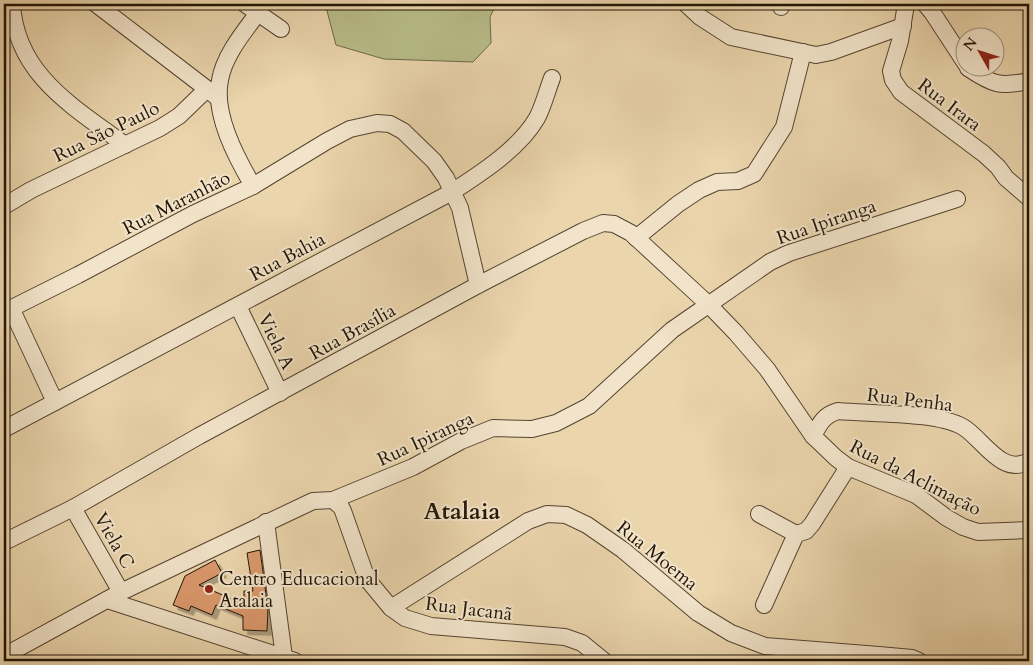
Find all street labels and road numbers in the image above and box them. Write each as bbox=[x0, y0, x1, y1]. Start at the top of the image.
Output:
street label: Rua Irara bbox=[912, 72, 987, 137]
street label: Rua São Paulo bbox=[49, 95, 164, 169]
street label: Rua Maranhão bbox=[118, 165, 235, 241]
street label: Rua Ipiranga bbox=[773, 193, 880, 251]
street label: Rua Bahia bbox=[245, 226, 330, 288]
street label: Rua Brasília bbox=[305, 297, 400, 366]
street label: Viela A bbox=[251, 309, 301, 374]
street label: Rua Penha bbox=[866, 382, 954, 418]
street label: Rua Ipiranga bbox=[373, 405, 478, 473]
street label: Rua da Aclimação bbox=[845, 434, 986, 522]
street label: Viela C bbox=[88, 508, 141, 573]
street label: Rua Moema bbox=[611, 515, 704, 597]
street label: Rua Jacanã bbox=[424, 591, 515, 627]

